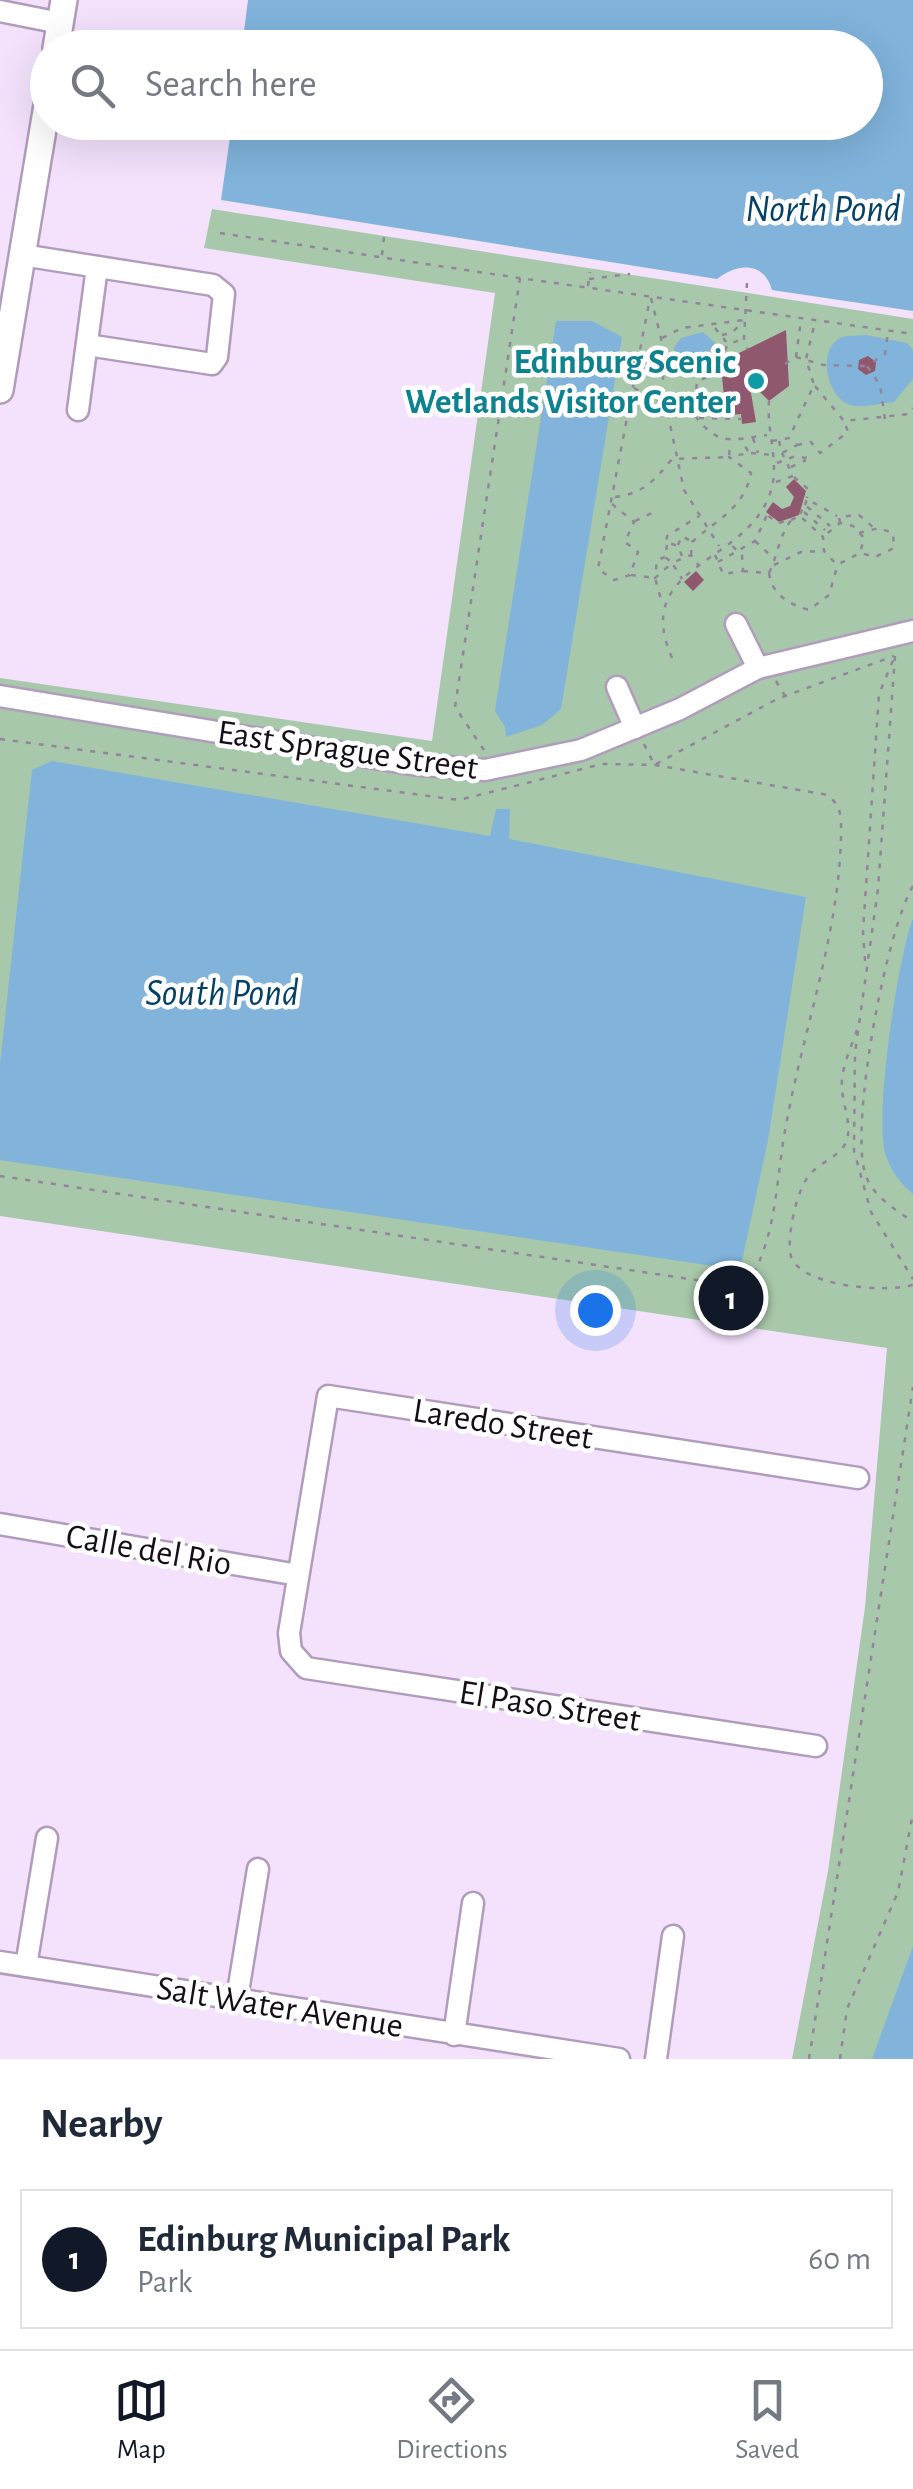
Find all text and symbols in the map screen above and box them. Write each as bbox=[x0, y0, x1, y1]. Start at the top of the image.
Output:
search box bbox=[30, 30, 883, 140]
icon: search bbox=[65, 58, 120, 113]
text: Search here bbox=[145, 66, 317, 104]
water label: North Pond bbox=[745, 191, 901, 229]
place label: Edinburg Scenic Wetlands Visitor Center bbox=[405, 345, 737, 420]
marker: Edinburg Scenic Wetlands Visitor Center bbox=[745, 370, 767, 392]
street label: East Sprague Street bbox=[215, 715, 480, 786]
water label: South Pond bbox=[145, 975, 299, 1013]
pin: 1 bbox=[698, 1260, 764, 1336]
your location bbox=[570, 1285, 621, 1336]
street label: Laredo Street bbox=[411, 1393, 595, 1456]
street label: Calle del Rio bbox=[63, 1519, 234, 1582]
street label: El Paso Street bbox=[457, 1675, 643, 1738]
street label: Salt Water Avenue bbox=[154, 1971, 405, 2044]
text: Nearby bbox=[40, 2103, 163, 2145]
text: Edinburg Municipal Park bbox=[137, 2221, 510, 2259]
text: 1 bbox=[69, 2243, 80, 2275]
text: 60 m bbox=[808, 2243, 871, 2275]
text: Park bbox=[137, 2266, 192, 2298]
tab: Map bbox=[114, 2373, 169, 2467]
tab: Directions bbox=[396, 2373, 508, 2467]
tab: Saved bbox=[735, 2373, 799, 2467]

